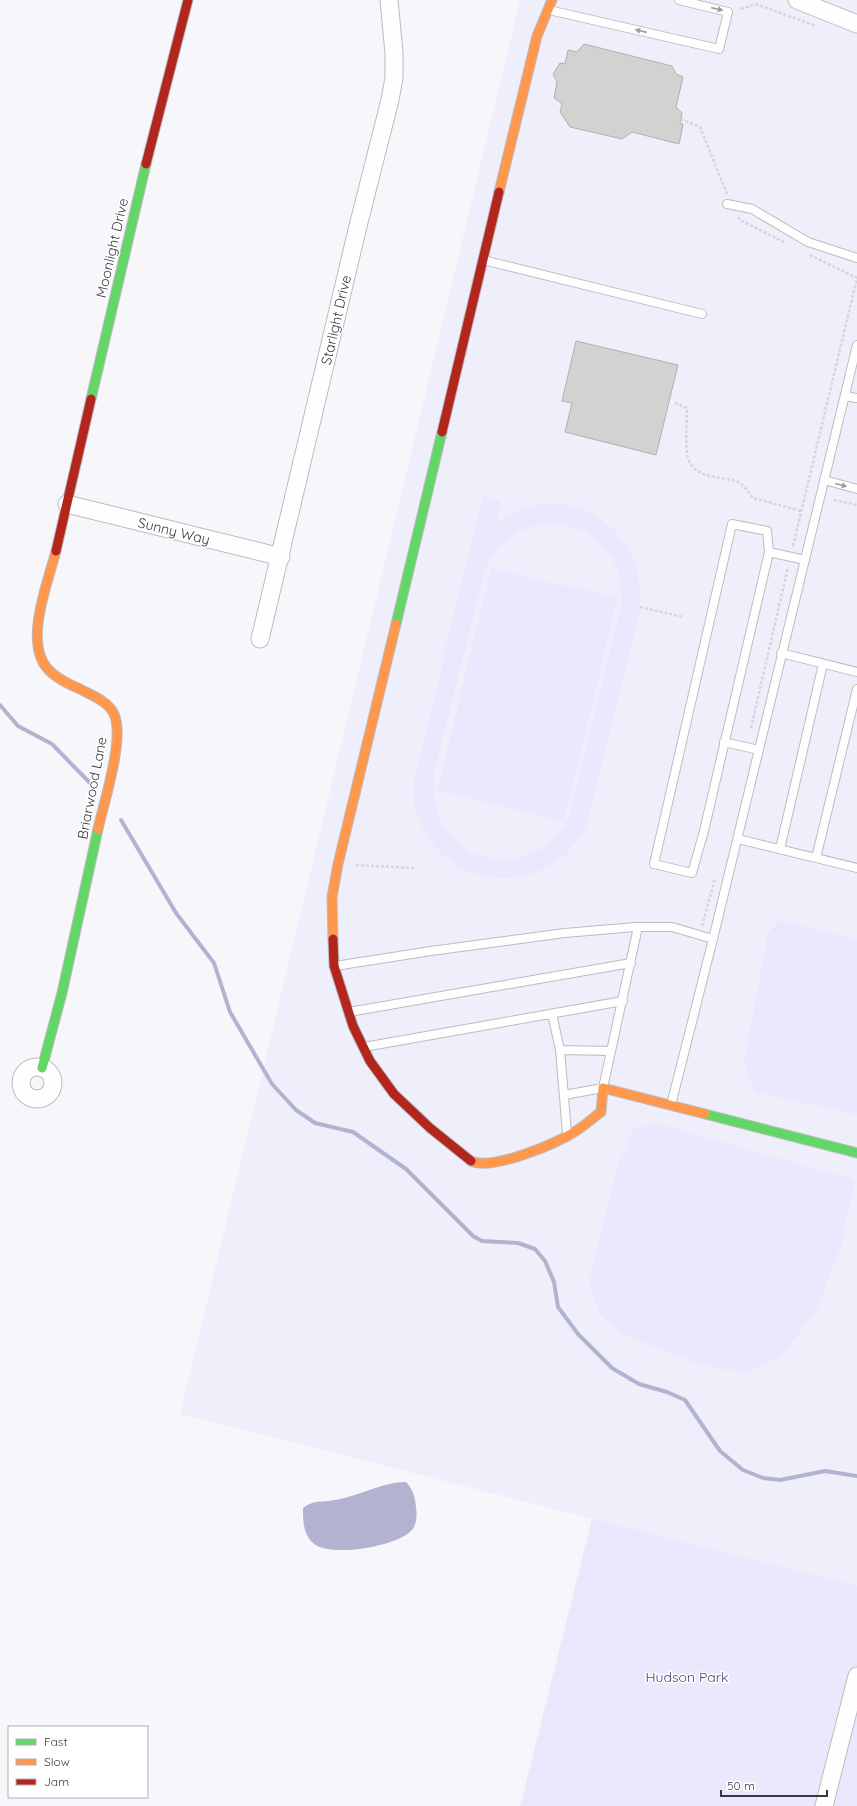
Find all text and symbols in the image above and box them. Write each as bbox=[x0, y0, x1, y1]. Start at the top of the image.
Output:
one-way arrow bbox=[711, 6, 723, 12]
one-way arrow bbox=[635, 27, 647, 33]
street label: Moonlight Drive bbox=[92, 196, 132, 300]
street label: Starlight Drive bbox=[317, 273, 355, 367]
one-way arrow bbox=[834, 482, 847, 488]
street label: Sunny Way bbox=[136, 513, 212, 549]
street label: Briarwood Lane bbox=[73, 735, 111, 841]
park label: Hudson Park bbox=[645, 1668, 729, 1686]
legend bbox=[8, 1726, 148, 1798]
text: Fast bbox=[44, 1734, 68, 1749]
text: Slow bbox=[44, 1754, 70, 1769]
scale bar bbox=[721, 1772, 827, 1798]
text: Jam bbox=[44, 1774, 69, 1789]
text: 50 m bbox=[727, 1778, 755, 1793]

